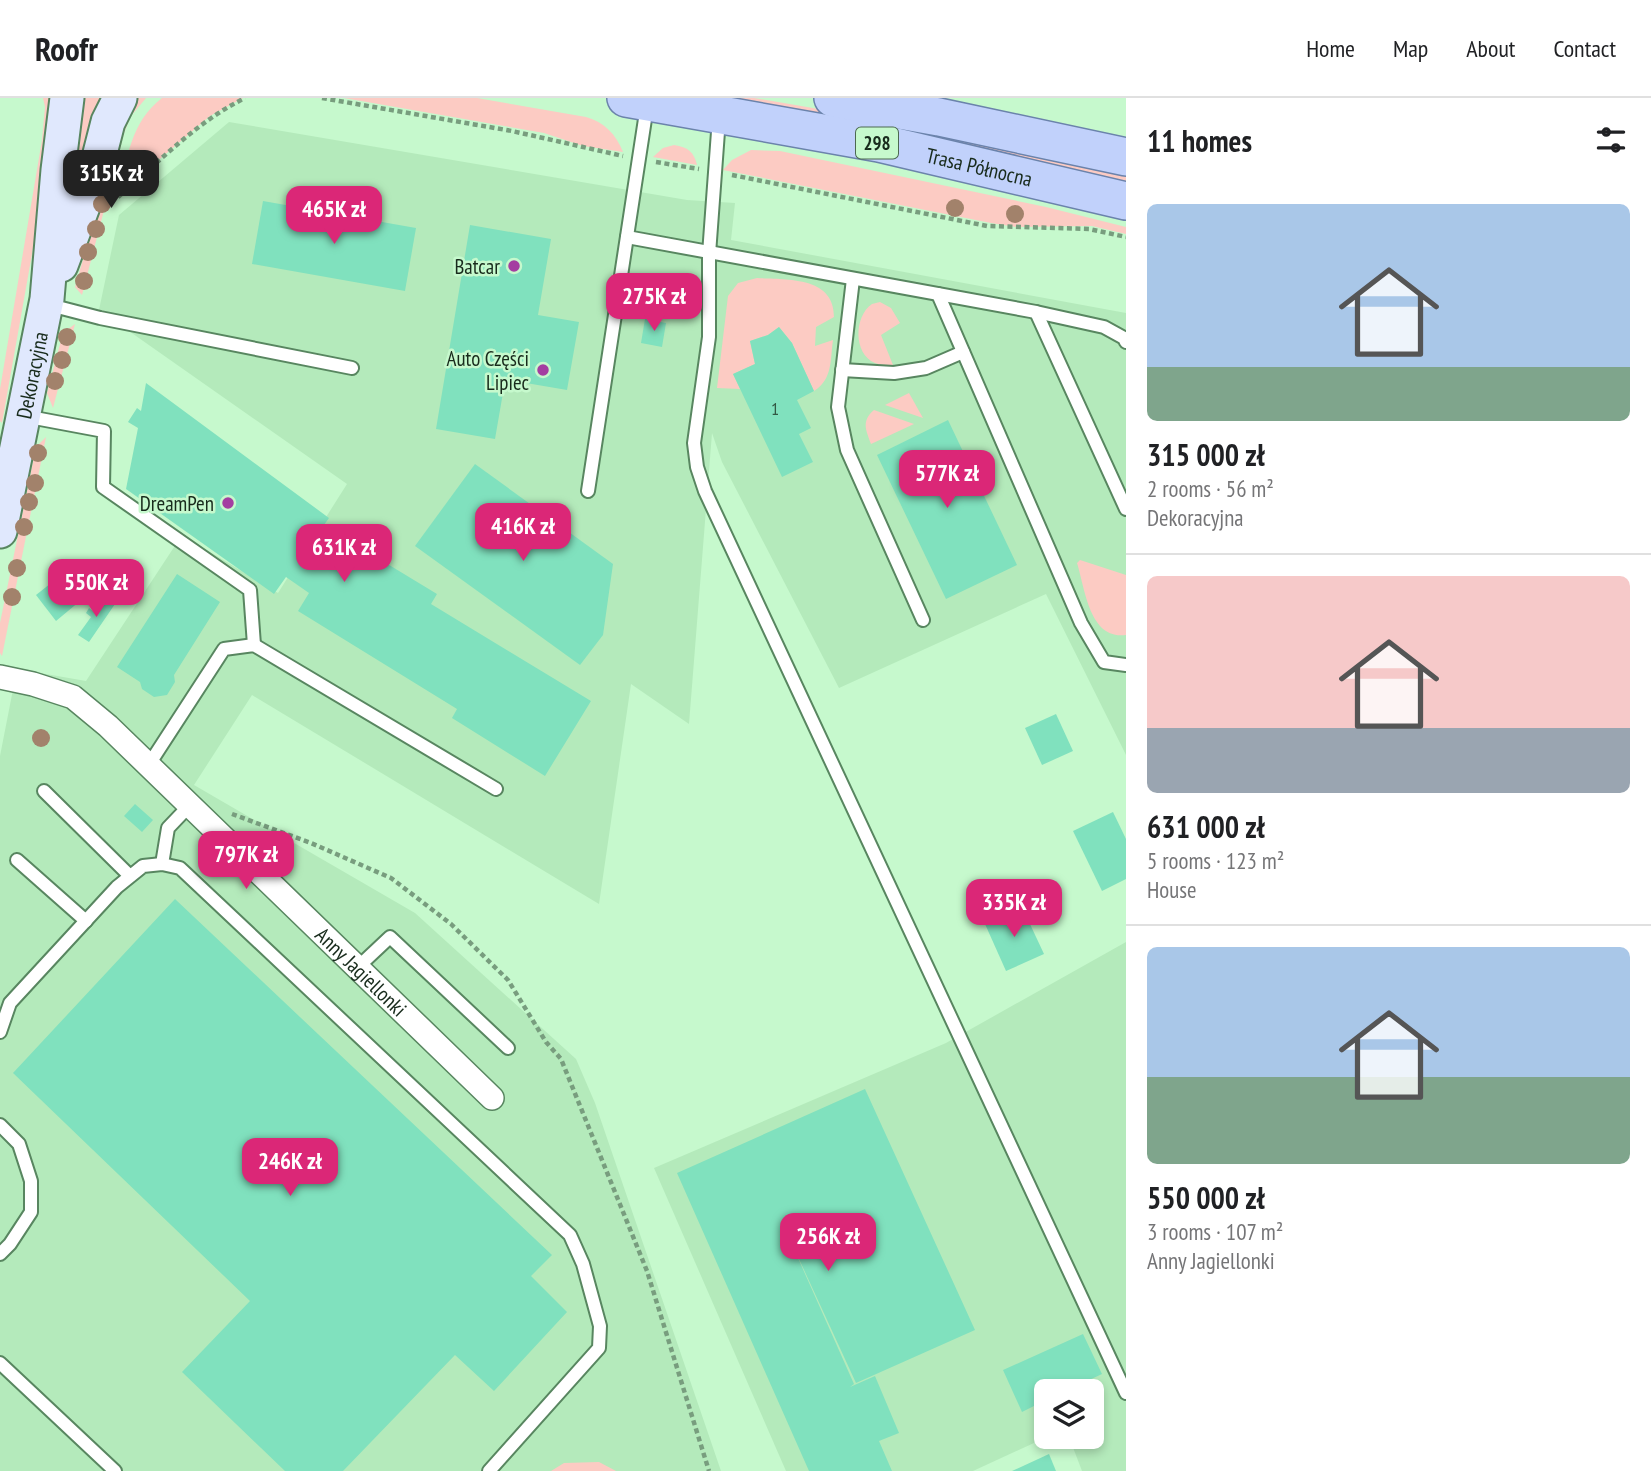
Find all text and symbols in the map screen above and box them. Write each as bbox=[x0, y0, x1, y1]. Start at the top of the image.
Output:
text: Roofr bbox=[35, 27, 98, 70]
text: Home bbox=[1306, 33, 1355, 64]
text: Map bbox=[1393, 33, 1428, 64]
text: About bbox=[1466, 33, 1515, 64]
text: Contact bbox=[1553, 33, 1616, 64]
text: 11 homes bbox=[1147, 121, 1252, 160]
icon: filters bbox=[1592, 121, 1630, 159]
road number: 298 bbox=[856, 128, 898, 158]
street label: Trasa Północna bbox=[924, 141, 1035, 192]
pin: 315K zł bbox=[46, 150, 176, 210]
text: 315K zł bbox=[79, 158, 143, 187]
pin: 465K zł bbox=[269, 186, 399, 246]
text: 465K zł bbox=[302, 194, 366, 223]
icon: home bbox=[1326, 249, 1452, 375]
place label: Batcar bbox=[454, 253, 500, 280]
marker: Batcar bbox=[506, 258, 522, 274]
pin: 275K zł bbox=[589, 274, 719, 333]
text: 275K zł bbox=[622, 281, 686, 310]
street label: Dekoracyjna bbox=[10, 329, 54, 421]
place label: Auto Części Lipiec bbox=[447, 345, 530, 396]
marker: Auto Części Lipiec bbox=[535, 362, 551, 378]
house number: 1 bbox=[771, 397, 779, 420]
text: 315 000 zł bbox=[1147, 435, 1265, 474]
pin: 577K zł bbox=[882, 450, 1012, 510]
text: 577K zł bbox=[915, 458, 979, 487]
text: 2 rooms · 56 m² bbox=[1147, 474, 1274, 503]
place label: DreamPen bbox=[140, 490, 214, 517]
marker: DreamPen bbox=[220, 495, 236, 511]
text: Dekoracyjna bbox=[1147, 503, 1244, 532]
pin: 416K zł bbox=[458, 504, 588, 563]
text: 416K zł bbox=[491, 511, 555, 540]
pin: 631K zł bbox=[279, 524, 409, 584]
text: 631K zł bbox=[312, 532, 376, 561]
pin: 550K zł bbox=[31, 560, 161, 619]
text: 550K zł bbox=[64, 567, 128, 596]
icon: home bbox=[1326, 621, 1452, 747]
text: 631 000 zł bbox=[1147, 807, 1265, 846]
pin: 797K zł bbox=[181, 832, 311, 891]
text: 797K zł bbox=[214, 839, 278, 868]
text: 5 rooms · 123 m² bbox=[1147, 846, 1284, 875]
text: House bbox=[1147, 875, 1197, 904]
pin: 335K zł bbox=[949, 880, 1079, 939]
text: 335K zł bbox=[982, 887, 1046, 916]
street label: Anny Jagiellonki bbox=[310, 921, 413, 1022]
icon: home bbox=[1326, 992, 1452, 1118]
pin: 246K zł bbox=[225, 1138, 355, 1198]
text: 246K zł bbox=[258, 1146, 322, 1175]
text: 550 000 zł bbox=[1147, 1178, 1265, 1217]
pin: 256K zł bbox=[763, 1214, 893, 1273]
text: 3 rooms · 107 m² bbox=[1147, 1217, 1283, 1246]
text: 256K zł bbox=[796, 1221, 860, 1250]
text: Anny Jagiellonki bbox=[1147, 1246, 1275, 1275]
map controls bbox=[1034, 1379, 1104, 1449]
button: layers bbox=[1034, 1379, 1104, 1449]

